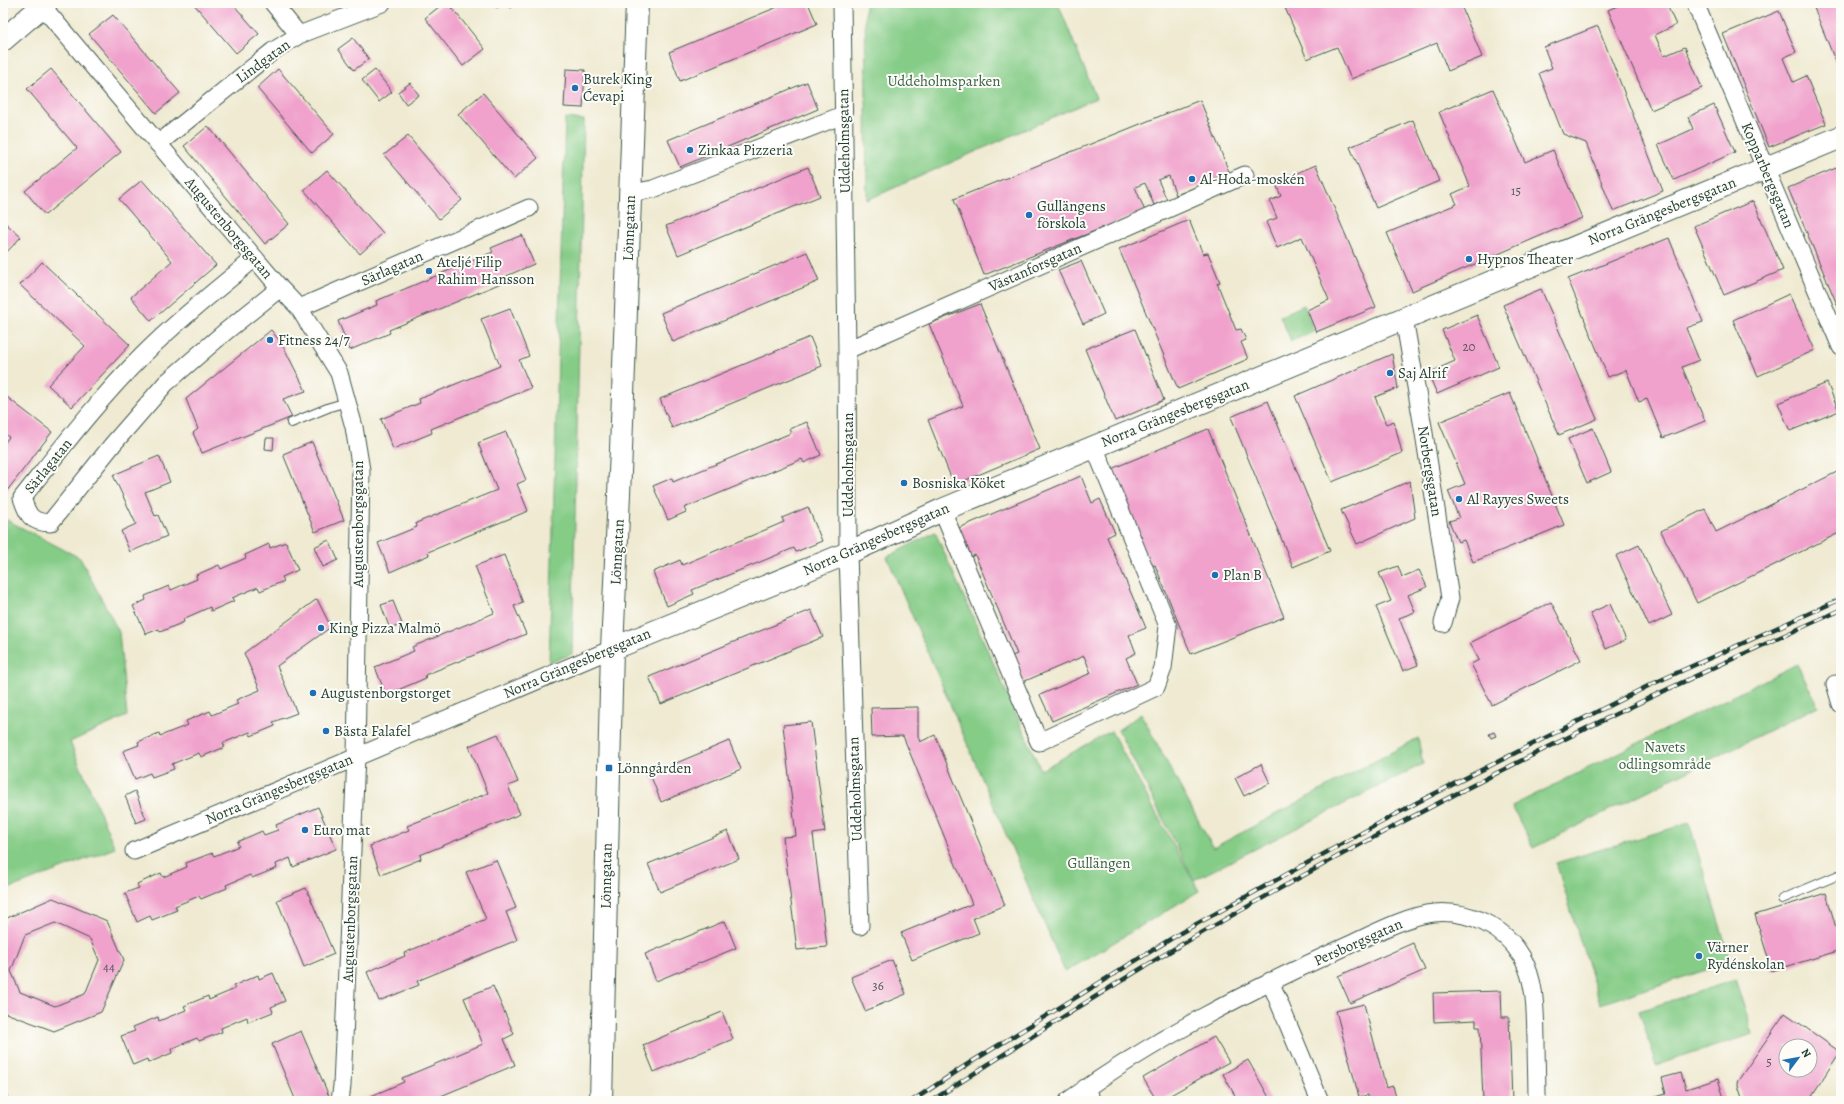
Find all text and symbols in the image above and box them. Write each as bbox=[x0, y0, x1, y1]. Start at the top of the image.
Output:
street label: Lindgatan bbox=[232, 35, 294, 87]
place label: Burek King Ćevapi bbox=[583, 69, 653, 106]
park label: Uddeholmsparken bbox=[888, 71, 1001, 91]
marker: Burek King Ćevapi bbox=[570, 83, 580, 93]
street label: Uddeholmsgatan bbox=[833, 88, 855, 194]
street label: Kopparbergsgatan bbox=[1737, 119, 1799, 231]
place label: Zinkaa Pizzeria bbox=[698, 140, 793, 160]
marker: Zinkaa Pizzeria bbox=[685, 145, 695, 155]
place label: Al-Hoda-moskén bbox=[1199, 169, 1305, 189]
street label: Augustenborgsgatan bbox=[180, 172, 277, 283]
street label: Norra Grängesbergsgatan bbox=[1585, 172, 1739, 250]
marker: Al-Hoda-moskén bbox=[1187, 174, 1197, 184]
house number: 15 bbox=[1511, 182, 1521, 199]
street label: Lönngatan bbox=[618, 195, 640, 261]
place label: Gullängens förskola bbox=[1037, 196, 1106, 233]
marker: Gullängens förskola bbox=[1024, 210, 1034, 220]
street label: Västanforsgatan bbox=[985, 238, 1085, 297]
street label: Särlagatan bbox=[358, 246, 426, 290]
place label: Hypnos Theater bbox=[1477, 249, 1573, 269]
place label: Ateljé Filip Rahim Hansson bbox=[436, 252, 535, 289]
marker: Hypnos Theater bbox=[1464, 254, 1474, 264]
marker: Ateljé Filip Rahim Hansson bbox=[424, 266, 434, 276]
place label: Fitness 24/7 bbox=[278, 330, 350, 350]
marker: Fitness 24/7 bbox=[265, 335, 275, 345]
house number: 20 bbox=[1462, 338, 1476, 355]
place label: Saj Alrif bbox=[1398, 363, 1448, 383]
marker: Saj Alrif bbox=[1385, 368, 1395, 378]
street label: Norra Grängesbergsgatan bbox=[1098, 374, 1252, 452]
street label: Uddeholmsgatan bbox=[838, 413, 858, 517]
street label: Norbergsgatan bbox=[1413, 424, 1447, 518]
street label: Särlagatan bbox=[20, 434, 76, 498]
street label: Augustenborgsgatan bbox=[348, 461, 368, 588]
place label: Bosniska Köket bbox=[912, 473, 1005, 493]
marker: Bosniska Köket bbox=[899, 478, 909, 488]
place label: Al Rayyes Sweets bbox=[1466, 489, 1569, 509]
marker: Al Rayyes Sweets bbox=[1454, 494, 1464, 504]
street label: Norra Grängesbergsgatan bbox=[800, 498, 952, 580]
street label: Lönngatan bbox=[605, 519, 629, 585]
place label: Plan B bbox=[1223, 565, 1262, 585]
marker: Plan B bbox=[1210, 570, 1220, 580]
place label: King Pizza Malmö bbox=[329, 618, 441, 638]
marker: King Pizza Malmö bbox=[316, 623, 326, 633]
street label: Norra Grängesbergsgatan bbox=[500, 623, 654, 703]
place label: Augustenborgstorget bbox=[320, 683, 451, 703]
marker: Augustenborgstorget bbox=[308, 688, 318, 698]
place label: Bästa Falafel bbox=[334, 721, 411, 741]
marker: Bästa Falafel bbox=[321, 726, 331, 736]
street label: Uddeholmsgatan bbox=[843, 736, 867, 842]
park label: Navets odlingsområde bbox=[1619, 737, 1712, 774]
street label: Norra Grängesbergsgatan bbox=[202, 749, 356, 829]
place label: Lönngården bbox=[617, 758, 691, 778]
marker: Lönngården bbox=[604, 763, 614, 773]
place label: Euro mat bbox=[313, 820, 370, 840]
marker: Euro mat bbox=[300, 825, 310, 835]
street label: Lönngatan bbox=[595, 843, 617, 909]
park label: Gullängen bbox=[1068, 853, 1130, 873]
street label: Augustenborgsgatan bbox=[338, 855, 362, 984]
street label: Persborgsgatan bbox=[1311, 914, 1405, 970]
place label: Värner Rydénskolan bbox=[1706, 937, 1785, 974]
marker: Värner Rydénskolan bbox=[1694, 951, 1704, 961]
house number: 44 bbox=[103, 958, 115, 975]
house number: 36 bbox=[872, 977, 884, 994]
north arrow bbox=[1778, 1038, 1818, 1078]
text: N bbox=[1798, 1046, 1815, 1060]
house number: 5 bbox=[1766, 1053, 1772, 1070]

